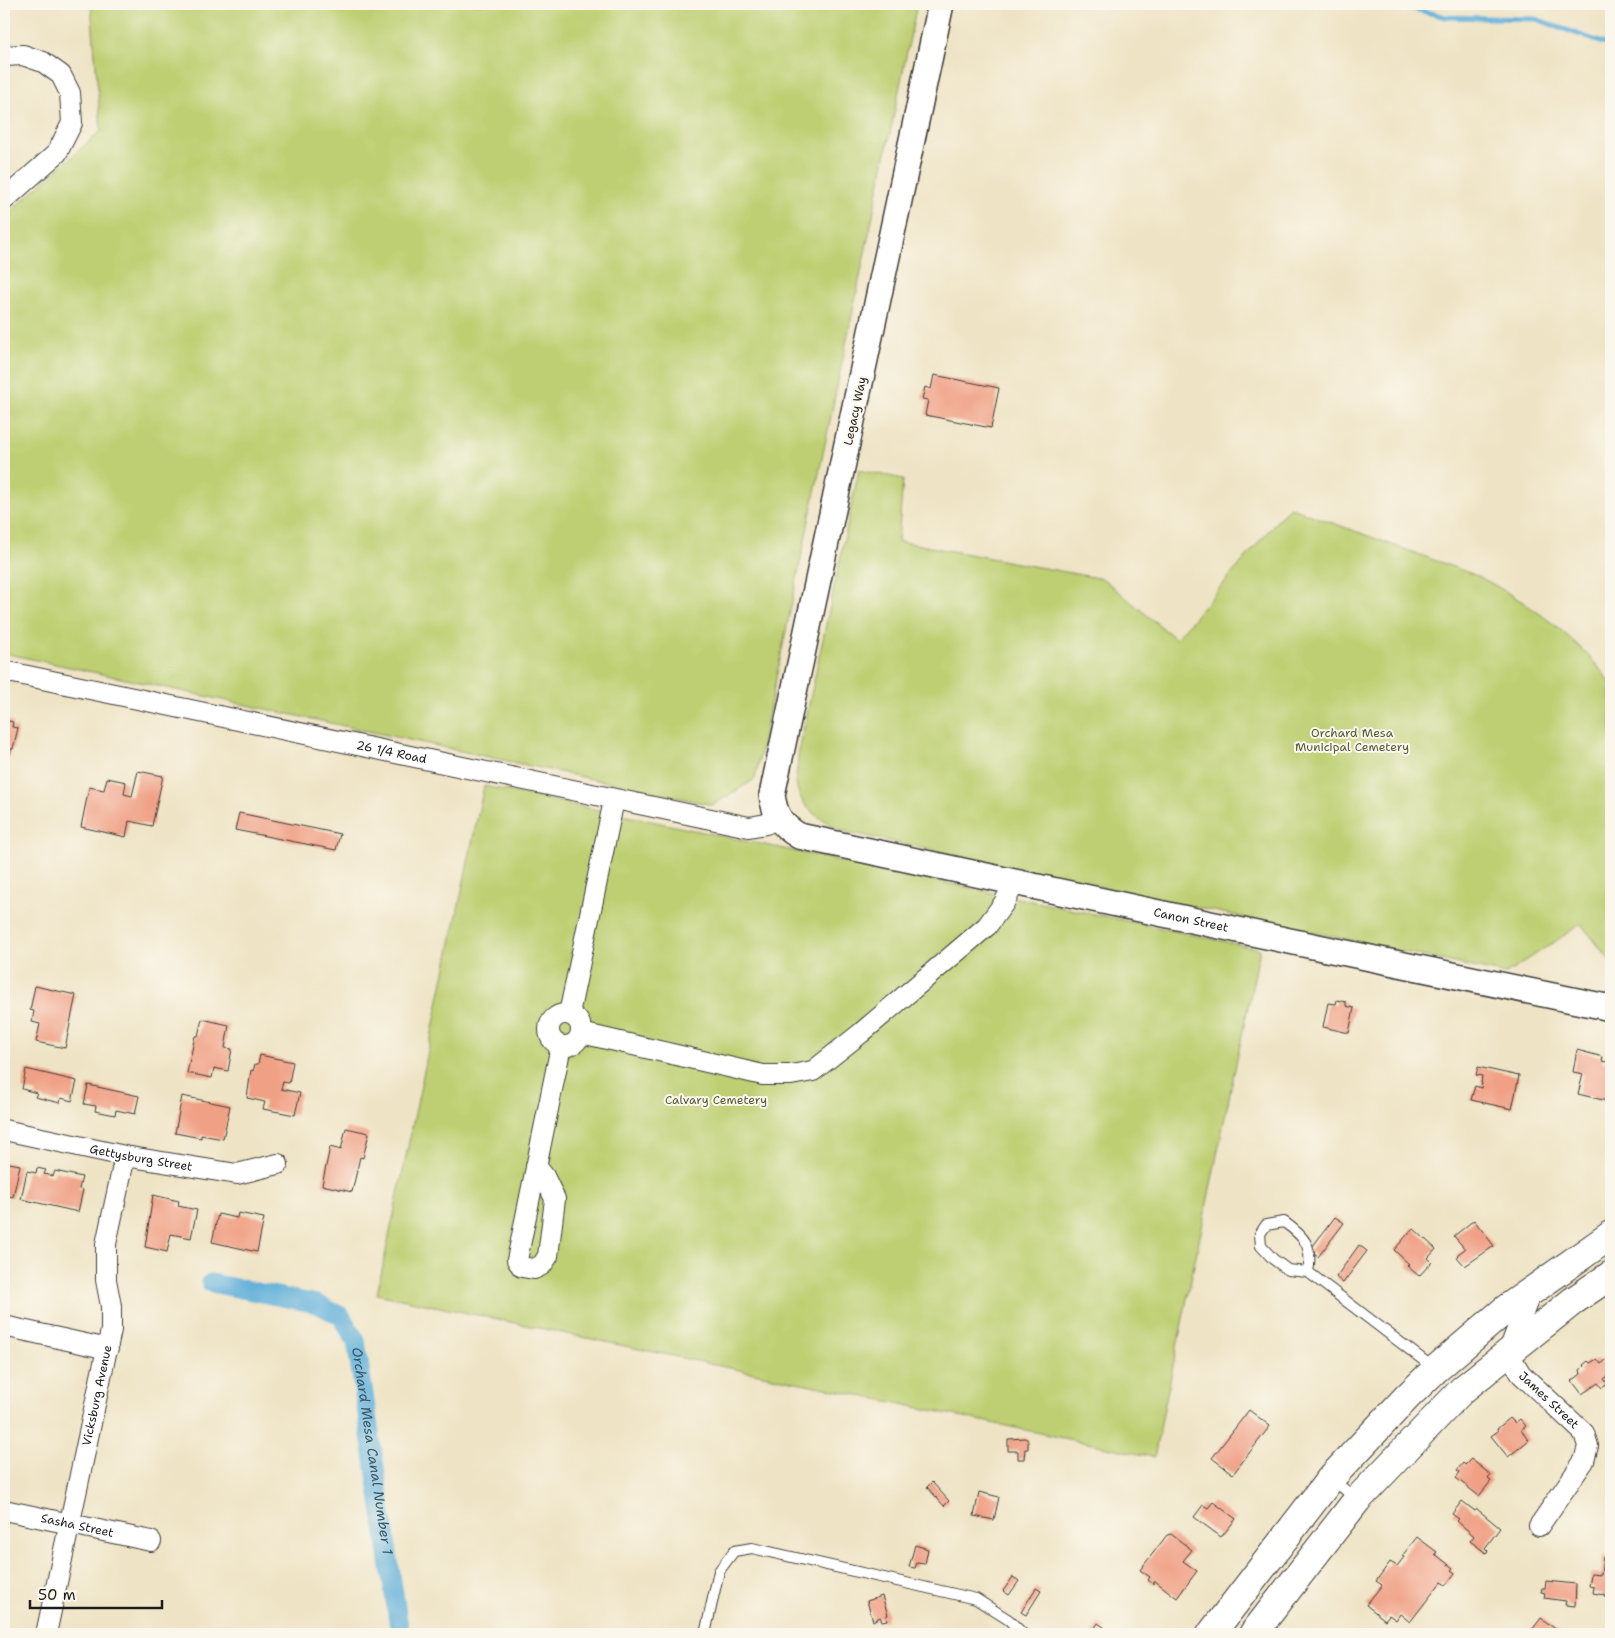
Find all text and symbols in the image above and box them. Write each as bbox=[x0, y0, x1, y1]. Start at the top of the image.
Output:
street label: Legacy Way bbox=[840, 375, 870, 447]
park label: Orchard Mesa Municipal Cemetery bbox=[1295, 725, 1409, 755]
street label: 26 1/4 Road bbox=[355, 737, 429, 767]
street label: Canon Street bbox=[1152, 904, 1230, 936]
park label: Calvary Cemetery bbox=[665, 1092, 767, 1108]
street label: Gettysburg Street bbox=[88, 1141, 194, 1175]
street label: Vicksburg Avenue bbox=[78, 1343, 116, 1447]
water label: Orchard Mesa Canal Number 1 bbox=[348, 1346, 397, 1556]
street label: James Street bbox=[1515, 1368, 1582, 1432]
street label: Sasha Street bbox=[40, 1510, 115, 1541]
scale bar bbox=[30, 1578, 162, 1610]
text: 50 m bbox=[38, 1585, 76, 1605]

